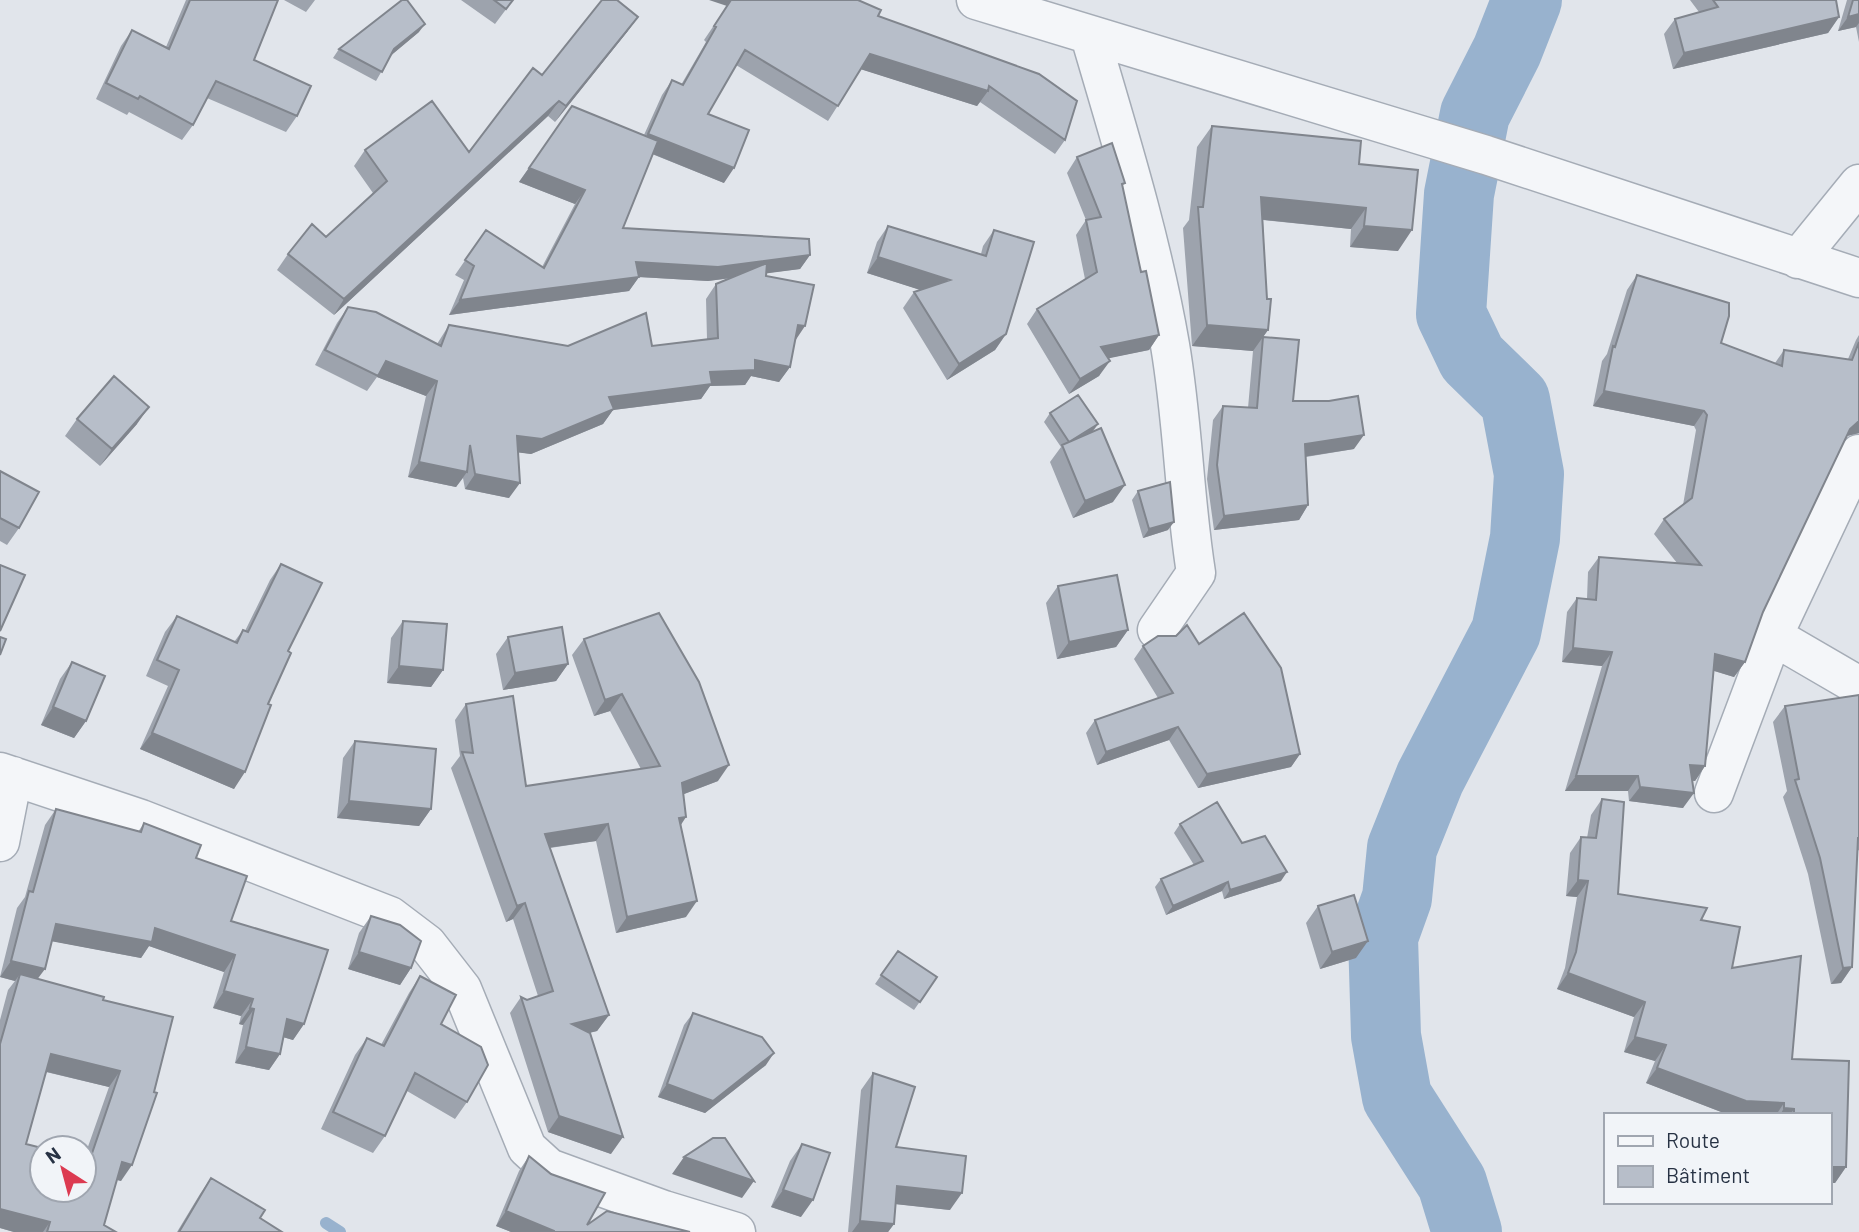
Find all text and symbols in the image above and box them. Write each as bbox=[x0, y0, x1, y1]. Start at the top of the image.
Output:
legend bbox=[1604, 1113, 1831, 1204]
text: Route bbox=[1666, 1127, 1720, 1152]
north arrow bbox=[28, 1134, 98, 1204]
text: N bbox=[41, 1142, 65, 1168]
text: Bâtiment bbox=[1666, 1162, 1750, 1187]

